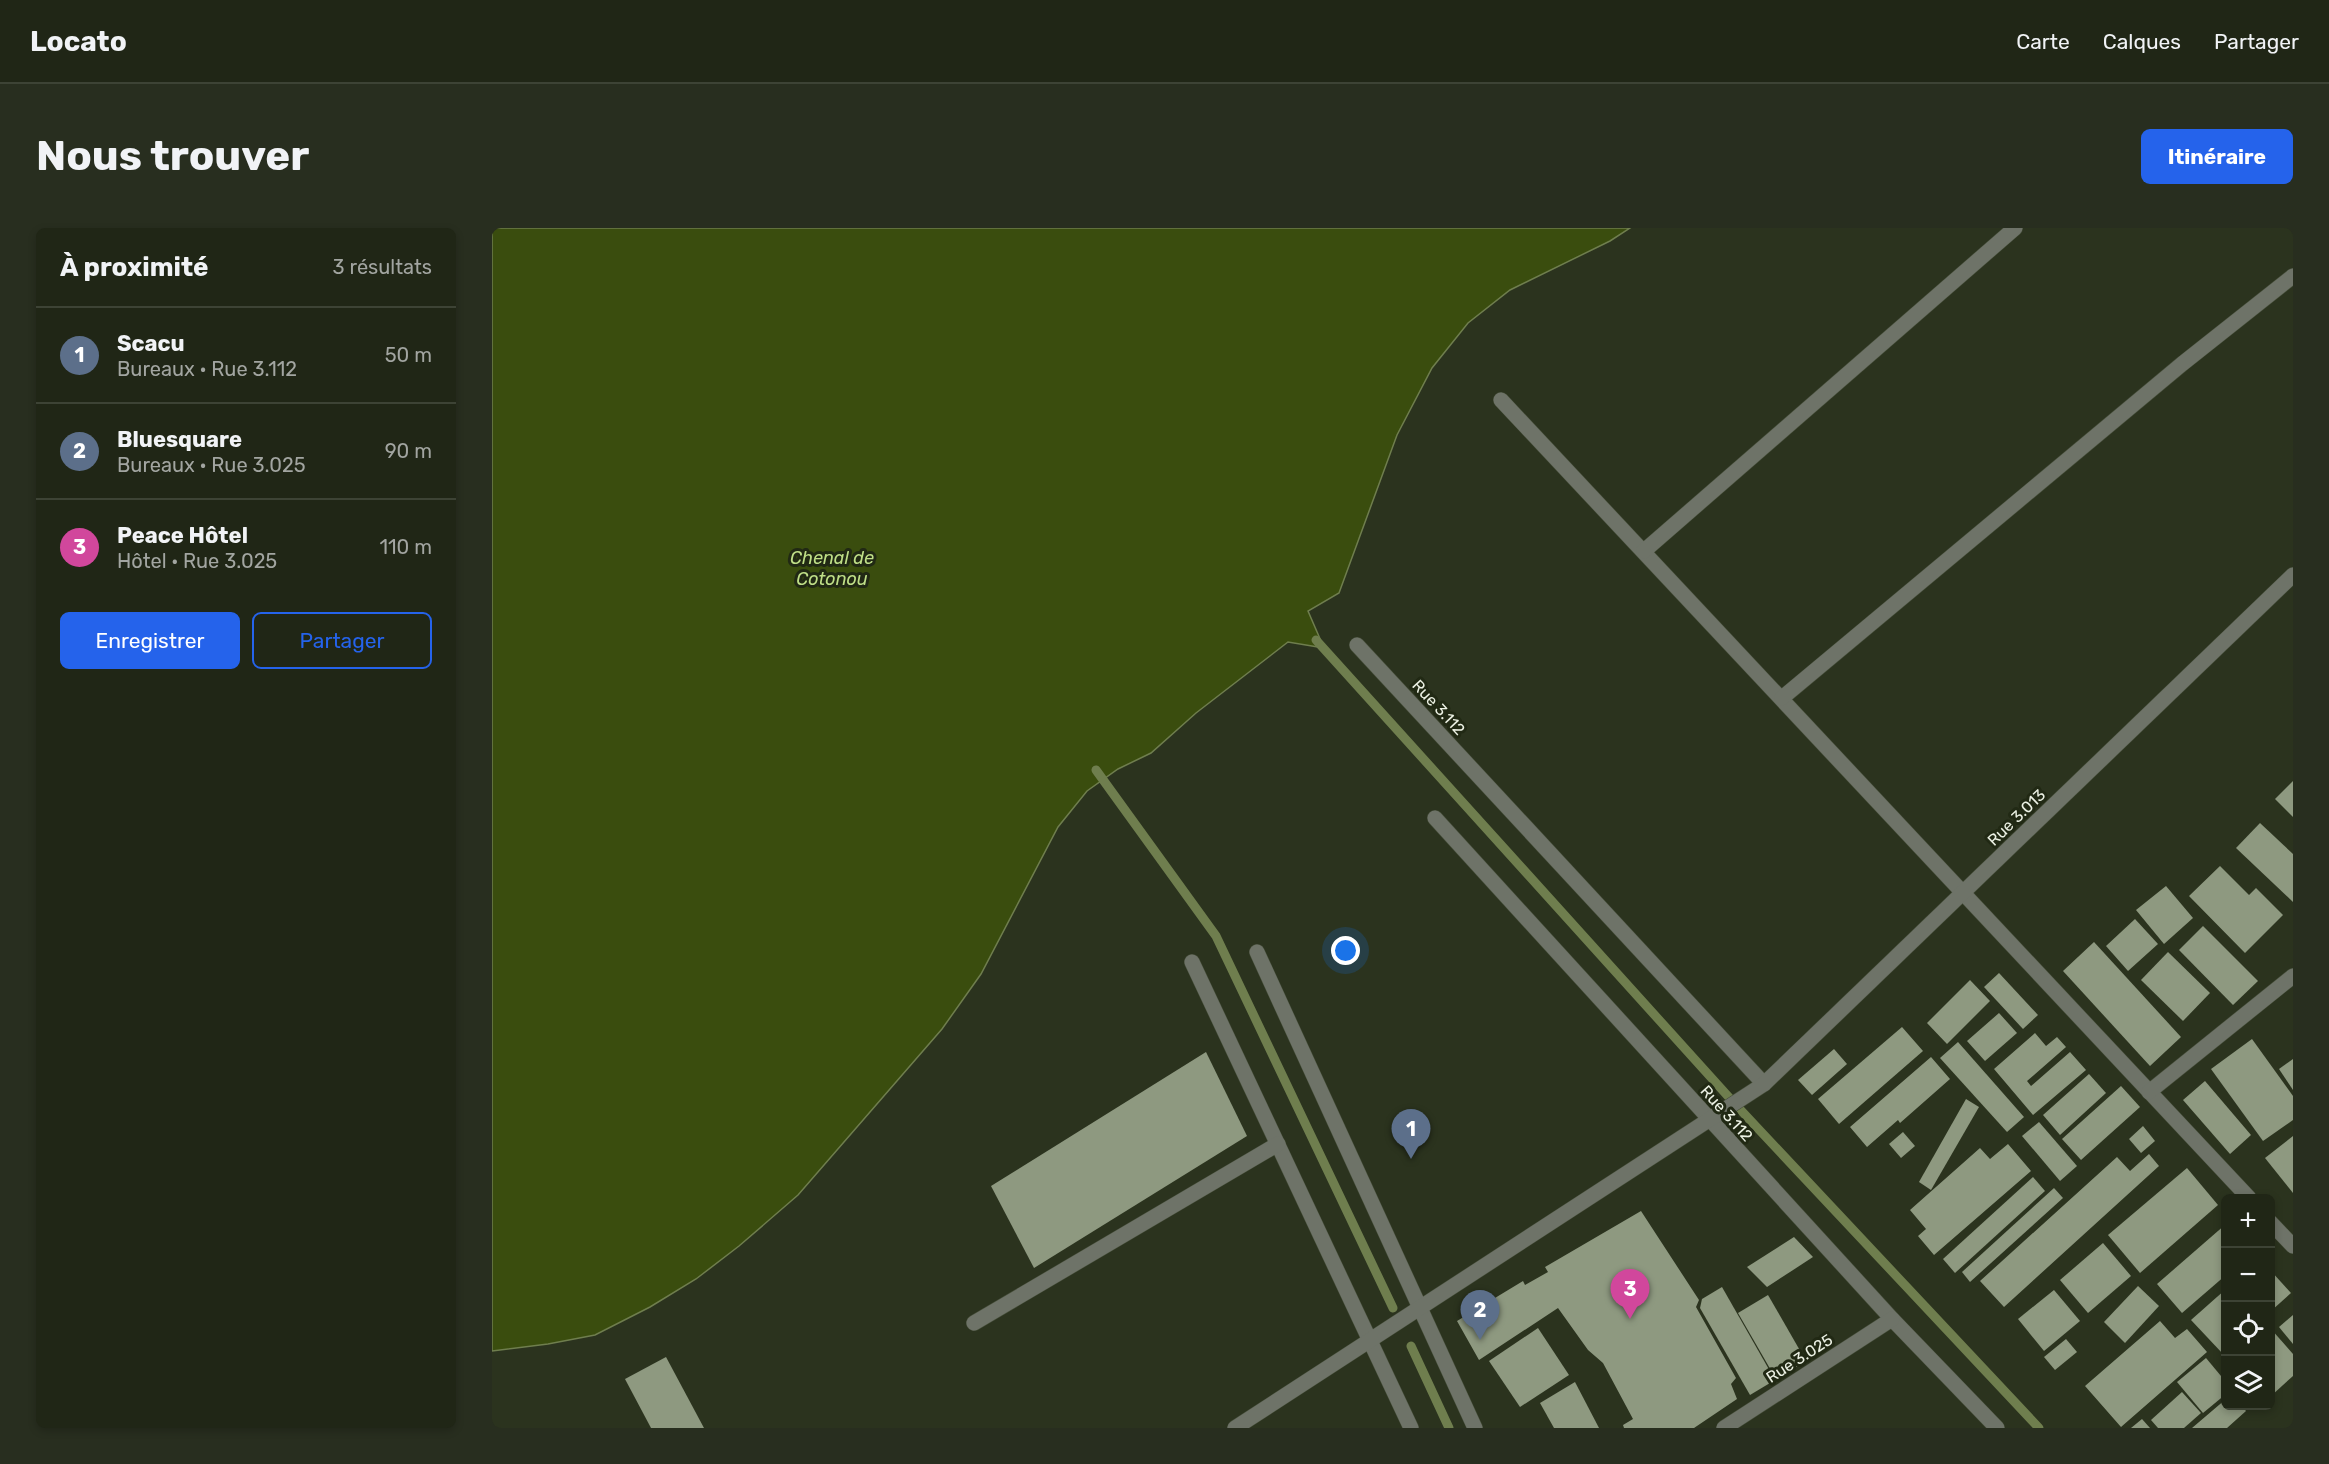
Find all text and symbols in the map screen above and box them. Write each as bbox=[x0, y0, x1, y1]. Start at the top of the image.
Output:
text: Locato bbox=[30, 25, 127, 58]
text: Carte bbox=[2016, 29, 2070, 54]
text: Calques bbox=[2103, 29, 2181, 54]
text: Partager bbox=[2214, 29, 2299, 54]
button: Itinéraire bbox=[2141, 129, 2293, 184]
text: Nous trouver bbox=[36, 131, 309, 181]
text: À proximité bbox=[60, 252, 209, 283]
text: 3 résultats bbox=[333, 255, 432, 279]
text: Scacu bbox=[117, 330, 185, 357]
text: 1 bbox=[75, 343, 84, 367]
text: 50 m bbox=[385, 343, 432, 367]
text: Bureaux · Rue 3.112 bbox=[117, 357, 297, 381]
text: Bluesquare bbox=[117, 426, 242, 453]
text: 2 bbox=[73, 439, 86, 463]
text: 90 m bbox=[385, 439, 432, 463]
text: Bureaux · Rue 3.025 bbox=[117, 453, 306, 477]
text: Peace Hôtel bbox=[117, 522, 248, 549]
text: 3 bbox=[73, 535, 86, 559]
text: 110 m bbox=[380, 535, 432, 559]
water label: Chenal de Cotonou bbox=[790, 547, 874, 590]
text: Hôtel · Rue 3.025 bbox=[117, 549, 277, 573]
button: Enregistrer bbox=[60, 612, 240, 669]
button: Partager bbox=[252, 612, 432, 669]
street label: Rue 3.112 bbox=[1408, 676, 1469, 739]
street label: Rue 3.013 bbox=[1983, 785, 2049, 850]
your location bbox=[1331, 936, 1360, 965]
street label: Rue 3.112 bbox=[1697, 1081, 1757, 1145]
pin: 1 bbox=[1392, 1110, 1430, 1159]
map controls bbox=[2221, 1194, 2275, 1410]
button: + bbox=[2221, 1194, 2275, 1248]
button: − bbox=[2221, 1248, 2275, 1302]
pin: 3 bbox=[1610, 1270, 1650, 1319]
pin: 2 bbox=[1460, 1290, 1500, 1340]
button: locate bbox=[2221, 1302, 2275, 1356]
street label: Rue 3.025 bbox=[1762, 1330, 1836, 1387]
button: layers bbox=[2221, 1356, 2275, 1410]

